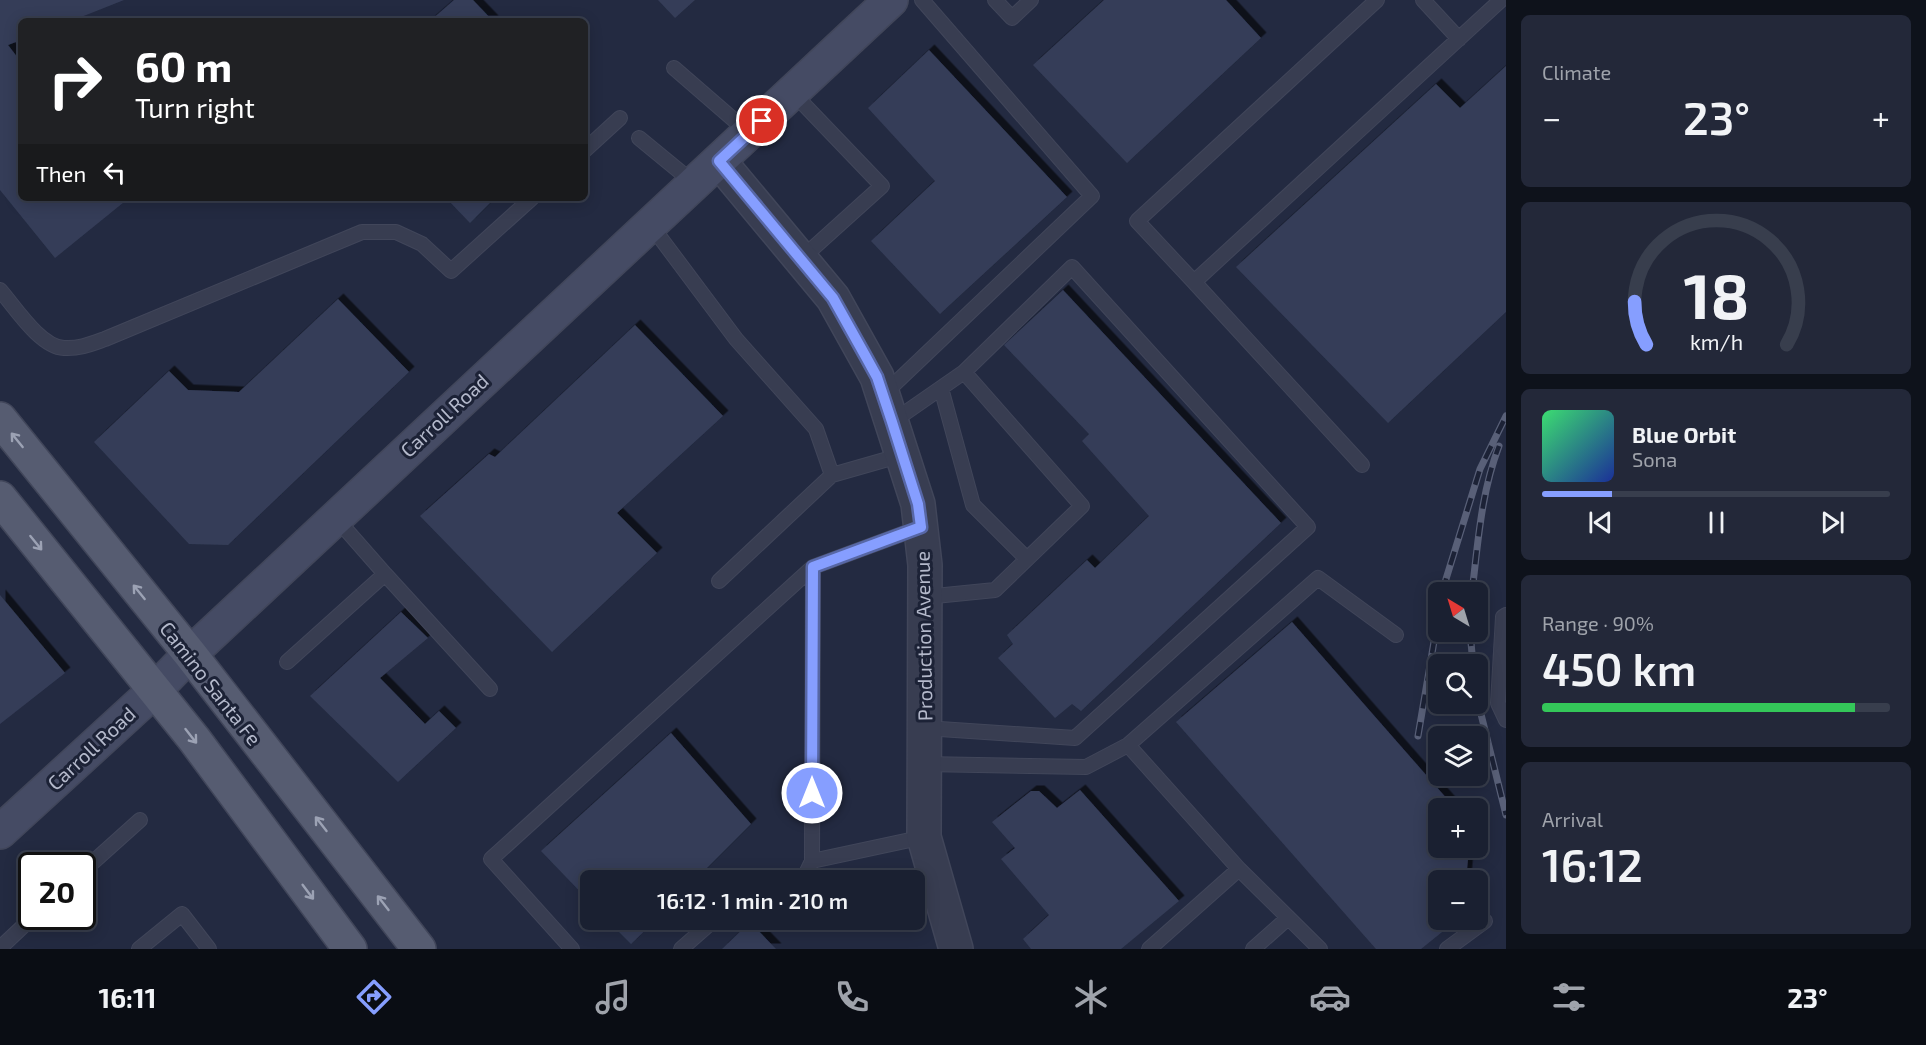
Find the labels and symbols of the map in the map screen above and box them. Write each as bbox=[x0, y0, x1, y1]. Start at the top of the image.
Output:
pin bbox=[736, 95, 787, 146]
street label: Carroll Road bbox=[395, 368, 493, 462]
one-way arrow bbox=[11, 432, 24, 448]
one-way arrow bbox=[30, 535, 43, 551]
street label: Production Avenue bbox=[910, 551, 936, 721]
north arrow bbox=[1428, 582, 1488, 642]
one-way arrow bbox=[133, 584, 146, 600]
street label: Camino Santa Fe bbox=[155, 616, 267, 750]
street label: Carroll Road bbox=[42, 701, 140, 795]
one-way arrow bbox=[184, 728, 197, 744]
position arrow bbox=[780, 761, 844, 825]
one-way arrow bbox=[315, 816, 328, 832]
speed limit sign: 20 bbox=[18, 852, 96, 930]
one-way arrow bbox=[301, 884, 314, 900]
one-way arrow bbox=[377, 895, 390, 911]

